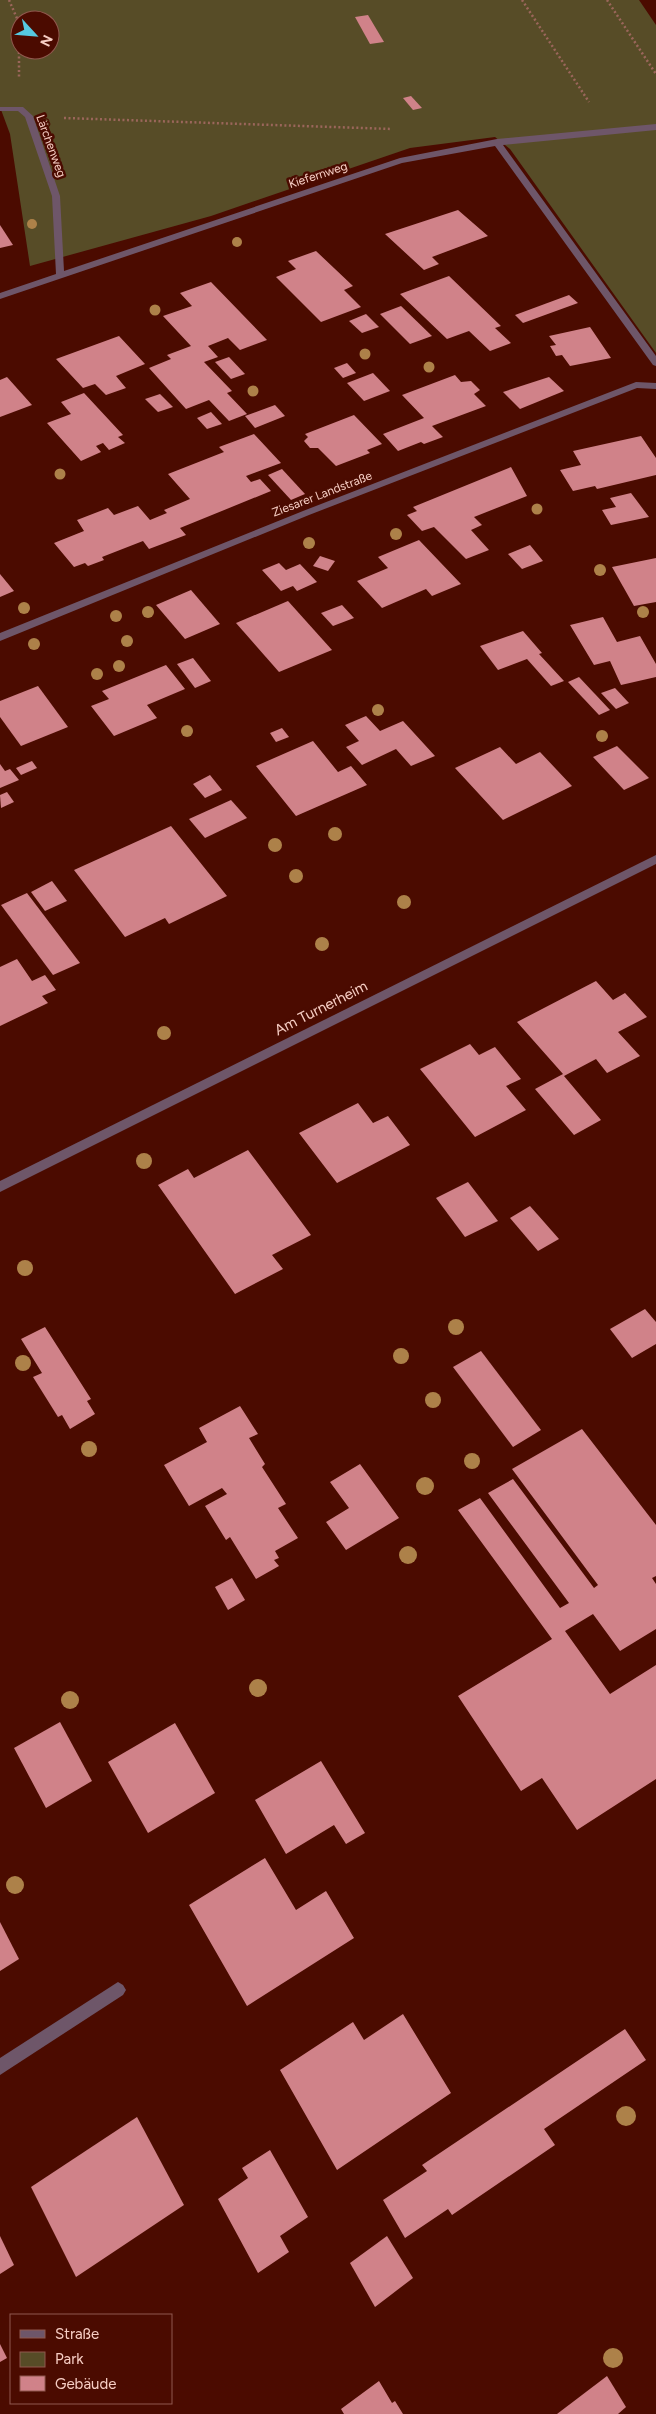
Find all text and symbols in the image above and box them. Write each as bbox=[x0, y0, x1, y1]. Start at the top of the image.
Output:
north arrow bbox=[10, 10, 60, 60]
text: N bbox=[36, 32, 56, 49]
street label: Lärchenweg bbox=[33, 113, 69, 179]
street label: Kiefernweg bbox=[287, 159, 349, 191]
street label: Ziesarer Landstraße bbox=[270, 468, 374, 520]
street label: Am Turnerheim bbox=[271, 977, 371, 1039]
legend bbox=[10, 2314, 172, 2404]
text: Straße bbox=[55, 2325, 99, 2343]
text: Park bbox=[55, 2350, 84, 2368]
text: Gebäude bbox=[55, 2375, 116, 2393]

